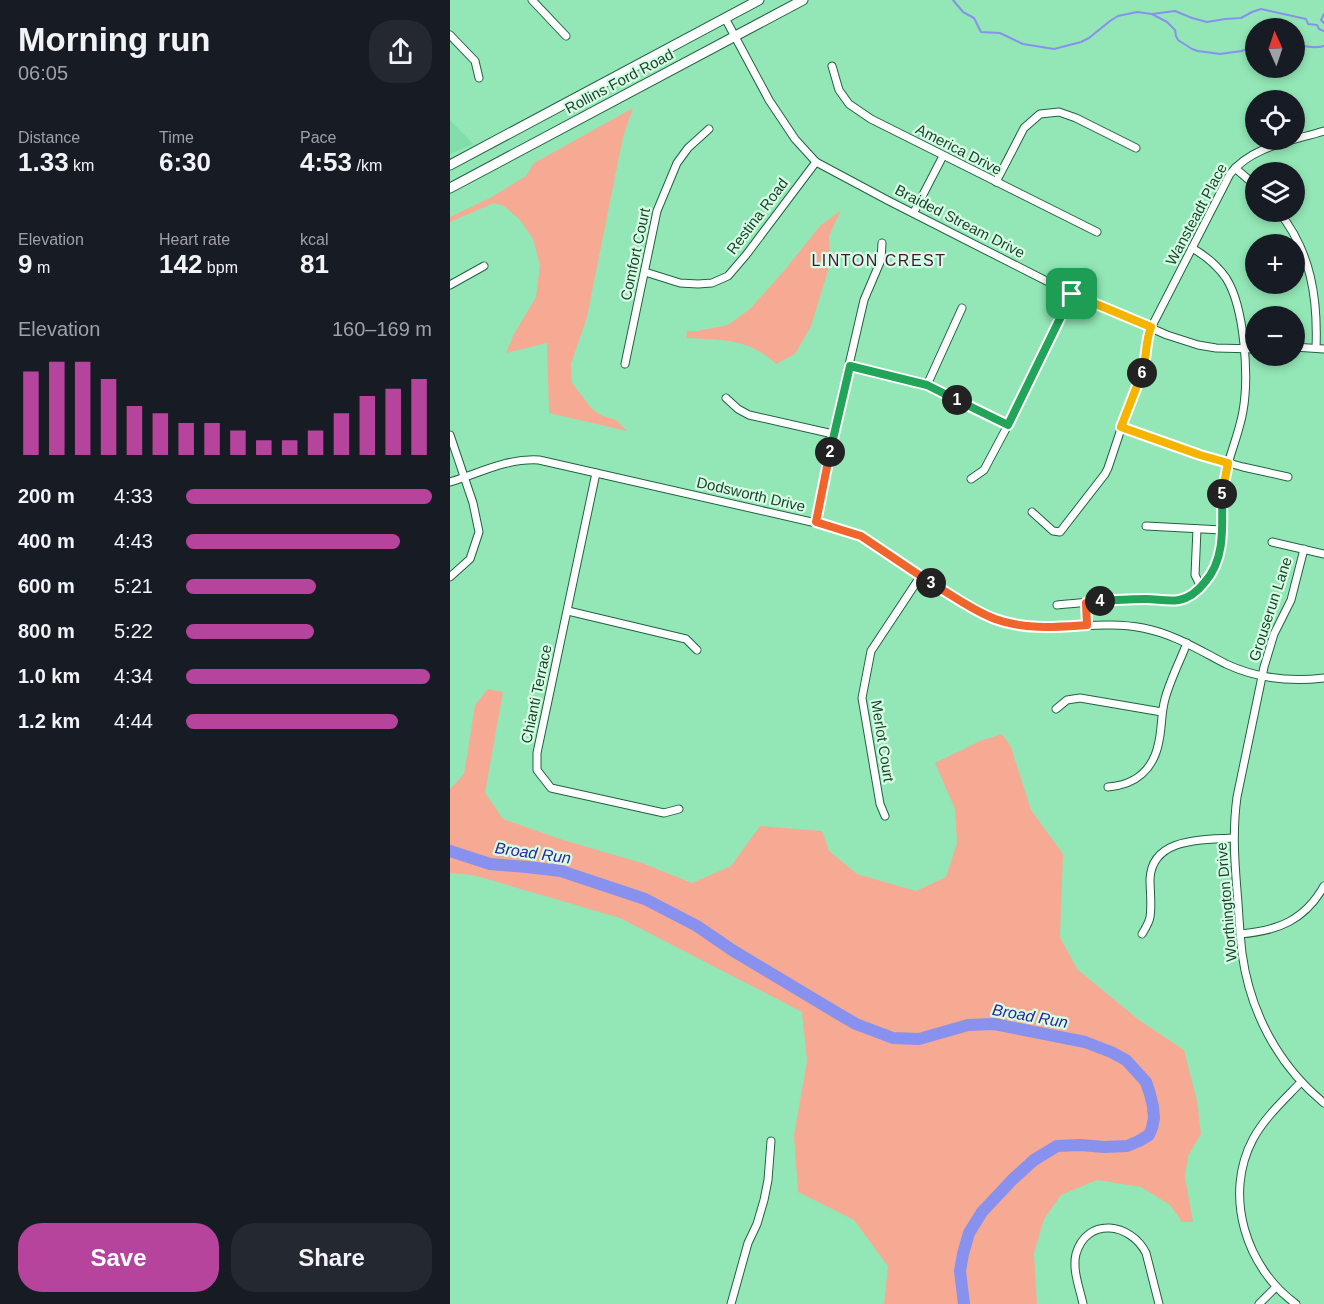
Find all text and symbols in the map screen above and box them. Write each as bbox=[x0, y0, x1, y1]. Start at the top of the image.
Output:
north arrow bbox=[1245, 18, 1305, 78]
map controls bbox=[1245, 18, 1305, 366]
button: share bbox=[369, 20, 432, 83]
text: Morning run bbox=[18, 21, 210, 58]
street label: Rollins Ford Road bbox=[562, 45, 676, 117]
text: 06:05 bbox=[18, 62, 68, 84]
button: locate bbox=[1245, 90, 1305, 150]
street label: America Drive bbox=[913, 120, 1005, 178]
text: Distance bbox=[18, 129, 80, 146]
text: Time bbox=[159, 129, 194, 146]
text: Pace bbox=[300, 129, 336, 146]
text: 1.33 bbox=[18, 147, 69, 177]
text: 6:30 bbox=[159, 147, 211, 177]
text: 4:53 bbox=[300, 147, 352, 177]
text: km bbox=[69, 157, 94, 174]
text: /km bbox=[352, 157, 382, 174]
street label: Wansteadt Place bbox=[1162, 160, 1230, 268]
button: layers bbox=[1245, 162, 1305, 222]
street label: Restina Road bbox=[723, 175, 791, 257]
street label: Braided Stream Drive bbox=[892, 181, 1028, 261]
street label: Comfort Court bbox=[617, 205, 653, 302]
text: Elevation bbox=[18, 231, 84, 248]
text: Heart rate bbox=[159, 231, 230, 248]
text: kcal bbox=[300, 231, 328, 248]
button: + bbox=[1245, 234, 1305, 294]
text: 9 bbox=[18, 249, 32, 279]
text: 142 bbox=[159, 249, 202, 279]
text: 81 bbox=[300, 249, 329, 279]
district label: LINTON CREST bbox=[811, 252, 947, 269]
text: m bbox=[32, 259, 50, 276]
text: bpm bbox=[202, 259, 238, 276]
pin bbox=[1046, 268, 1097, 319]
icon: arrive bbox=[1055, 277, 1088, 310]
button: − bbox=[1245, 306, 1305, 366]
text: Elevation bbox=[18, 318, 100, 340]
text: 160–169 m bbox=[332, 318, 432, 340]
pin: 6 bbox=[1127, 358, 1157, 388]
text: 6 bbox=[1138, 364, 1146, 381]
pin: 1 bbox=[942, 385, 972, 415]
text: 1 bbox=[953, 391, 961, 408]
pin: 2 bbox=[815, 437, 845, 467]
text: 2 bbox=[826, 443, 834, 460]
street label: Dodsworth Drive bbox=[695, 473, 807, 515]
pin: 5 bbox=[1207, 479, 1237, 509]
text: 200 m bbox=[18, 485, 75, 507]
text: 4:33 bbox=[114, 485, 153, 507]
text: 5 bbox=[1218, 485, 1226, 502]
text: 400 m bbox=[18, 530, 75, 552]
text: 4:43 bbox=[114, 530, 153, 552]
street label: Grouserun Lane bbox=[1245, 555, 1295, 663]
pin: 3 bbox=[916, 568, 946, 598]
text: 3 bbox=[927, 574, 935, 591]
text: 600 m bbox=[18, 575, 75, 597]
text: 5:21 bbox=[114, 575, 153, 597]
pin: 4 bbox=[1085, 586, 1115, 616]
text: 4 bbox=[1096, 592, 1104, 609]
text: 800 m bbox=[18, 620, 75, 642]
text: 5:22 bbox=[114, 620, 153, 642]
street label: Chianti Terrace bbox=[517, 643, 555, 745]
text: 1.0 km bbox=[18, 665, 80, 687]
text: 4:34 bbox=[114, 665, 153, 687]
street label: Merlot Court bbox=[868, 699, 898, 784]
text: 1.2 km bbox=[18, 710, 80, 732]
text: 4:44 bbox=[114, 710, 153, 732]
water label: Broad Run bbox=[494, 839, 572, 867]
street label: Worthington Drive bbox=[1212, 842, 1240, 962]
water label: Broad Run bbox=[991, 1001, 1069, 1031]
button: Save bbox=[18, 1223, 219, 1292]
button: Share bbox=[231, 1223, 432, 1292]

